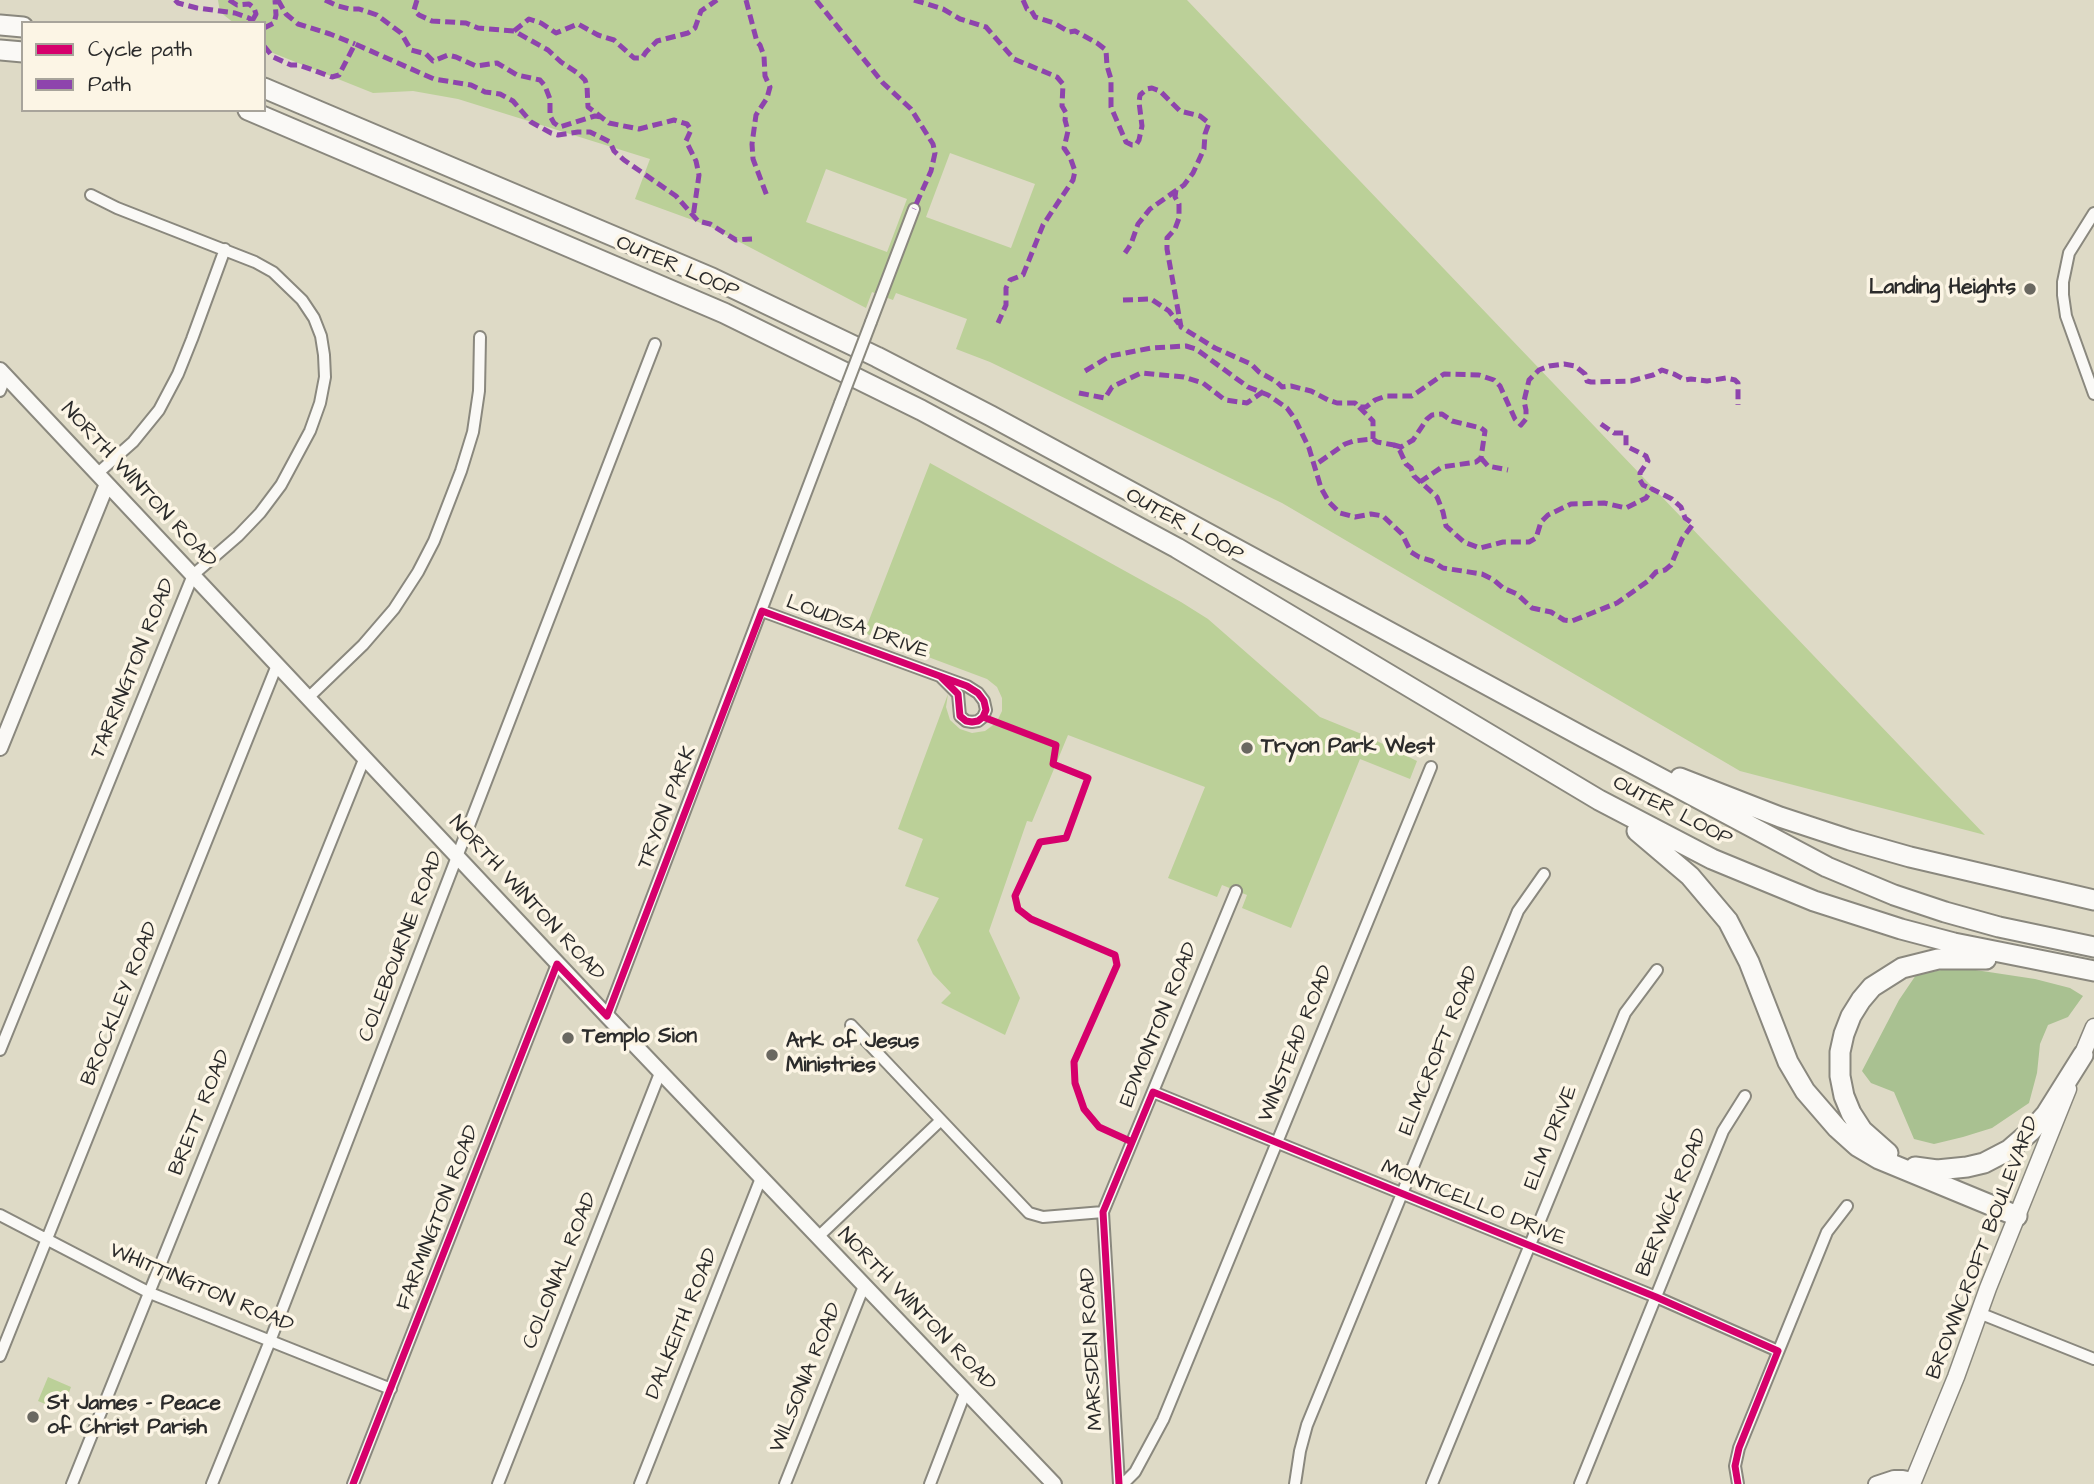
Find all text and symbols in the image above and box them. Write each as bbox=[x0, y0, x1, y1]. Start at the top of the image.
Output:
legend bbox=[21, 21, 266, 112]
text: Cycle path bbox=[88, 35, 192, 64]
text: Path bbox=[88, 70, 131, 99]
street label: OUTER LOOP bbox=[612, 231, 742, 305]
place label: Landing Heights bbox=[1869, 276, 2016, 302]
marker: Landing Heights bbox=[2022, 281, 2038, 297]
street label: NORTH WINTON ROAD bbox=[55, 398, 221, 574]
street label: OUTER LOOP bbox=[1121, 483, 1247, 569]
street label: TARRINGTON ROAD bbox=[86, 575, 182, 763]
street label: LOUDISA DRIVE bbox=[782, 591, 932, 665]
place label: Tryon Park West bbox=[1261, 735, 1435, 761]
marker: Tryon Park West bbox=[1239, 740, 1255, 756]
street label: TRYON PARK bbox=[633, 743, 703, 873]
street label: OUTER LOOP bbox=[1608, 771, 1736, 853]
street label: NORTH WINTON ROAD bbox=[443, 811, 609, 987]
street label: COLEBOURNE ROAD bbox=[354, 848, 450, 1046]
street label: BROCKLEY ROAD bbox=[77, 918, 165, 1090]
street label: EDMONTON ROAD bbox=[1115, 939, 1205, 1111]
street label: WINSTEAD ROAD bbox=[1254, 962, 1340, 1126]
street label: ELMCROFT ROAD bbox=[1395, 963, 1485, 1139]
place label: Templo Sion bbox=[582, 1025, 697, 1051]
marker: Templo Sion bbox=[560, 1030, 576, 1046]
place label: Ark of Jesus Ministries bbox=[786, 1030, 919, 1080]
street label: BRETT ROAD bbox=[164, 1047, 238, 1179]
marker: Ark of Jesus Ministries bbox=[764, 1047, 780, 1063]
street label: ELM DRIVE bbox=[1520, 1082, 1584, 1194]
street label: BROWNCROFT BOULEVARD bbox=[1922, 1113, 2046, 1383]
street label: FARMINGTON ROAD bbox=[392, 1122, 486, 1314]
street label: BERWICK ROAD bbox=[1632, 1125, 1714, 1281]
street label: MONTICELLO DRIVE bbox=[1377, 1155, 1569, 1253]
street label: COLONIAL ROAD bbox=[518, 1189, 604, 1353]
street label: NORTH WINTON ROAD bbox=[831, 1223, 1001, 1397]
street label: WHITTINGTON ROAD bbox=[105, 1239, 297, 1339]
street label: DALKEITH ROAD bbox=[641, 1245, 725, 1403]
street label: MARSDEN ROAD bbox=[1076, 1267, 1110, 1431]
street label: WILSONIA ROAD bbox=[765, 1299, 849, 1457]
place label: St James - Peace of Christ Parish bbox=[47, 1392, 221, 1442]
marker: St James - Peace of Christ Parish bbox=[25, 1409, 41, 1425]

